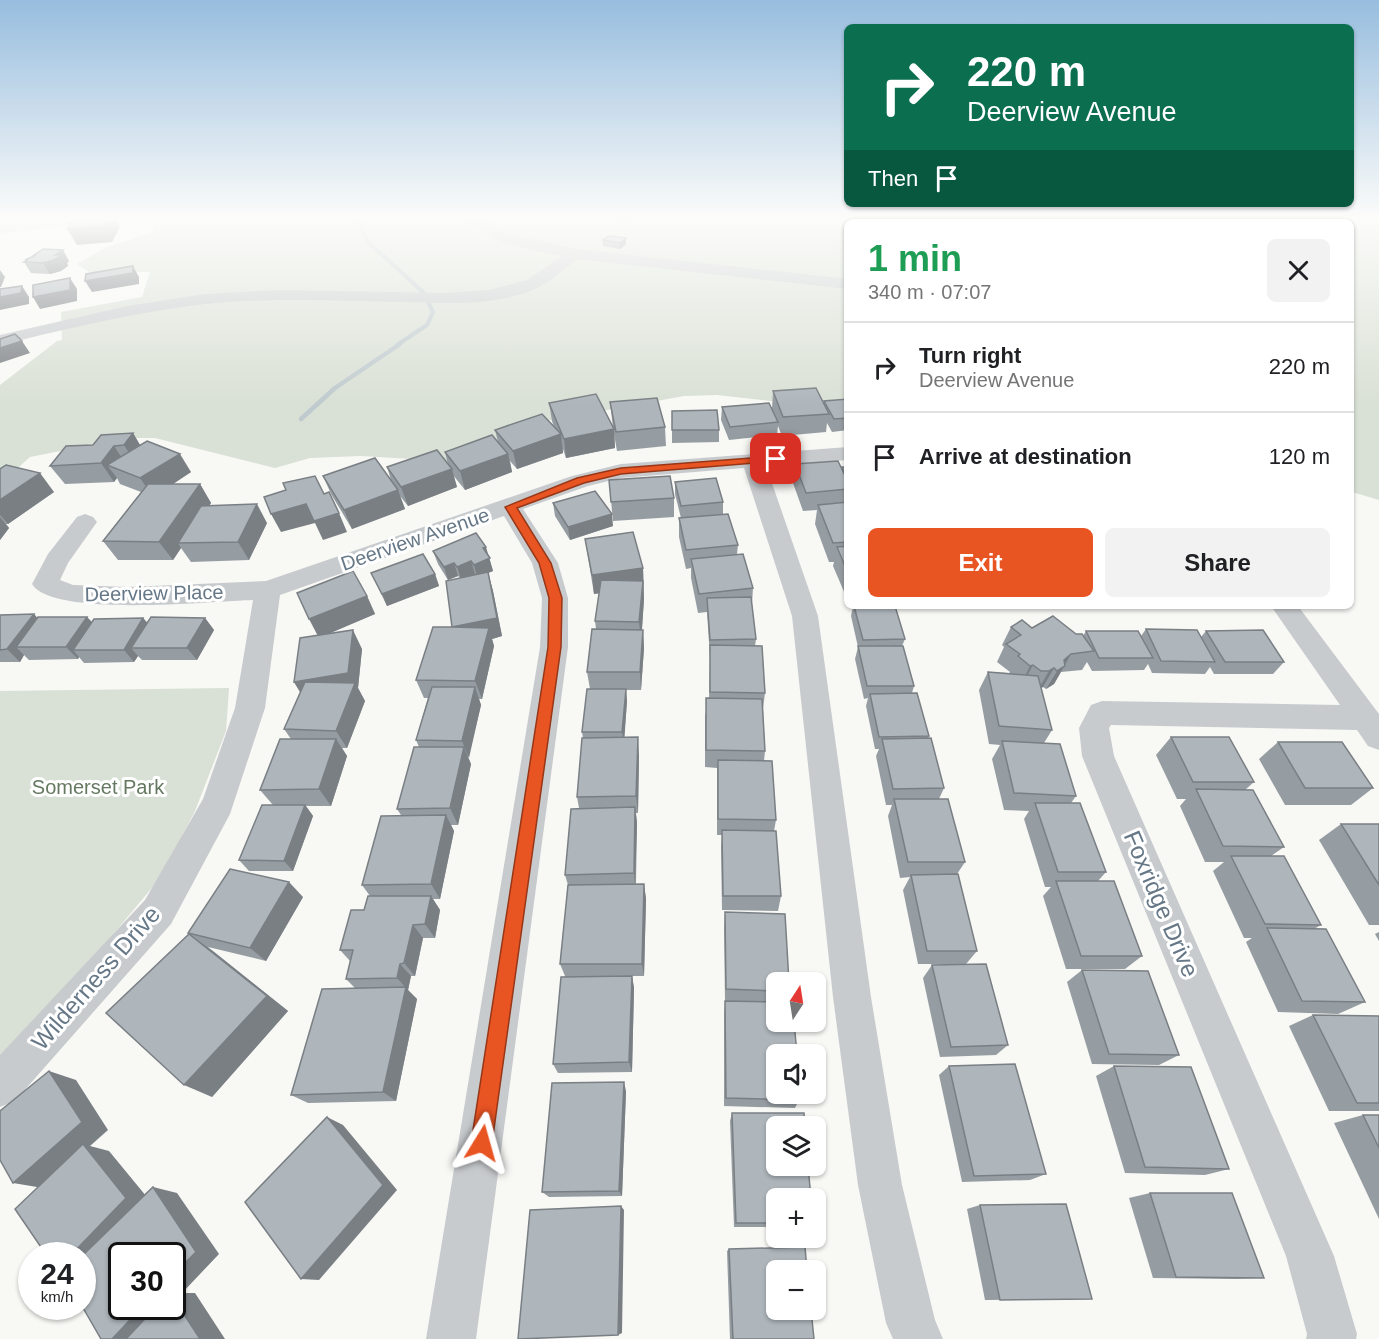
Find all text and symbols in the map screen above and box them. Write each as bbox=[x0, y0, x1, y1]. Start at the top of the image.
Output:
icon: right bbox=[868, 48, 946, 126]
text: 220 m bbox=[967, 48, 1086, 95]
text: Deerview Avenue bbox=[967, 97, 1177, 127]
icon: arrive bbox=[930, 162, 963, 195]
text: Then bbox=[868, 166, 918, 191]
text: 1 min bbox=[868, 238, 962, 279]
button: close bbox=[1267, 239, 1330, 302]
text: 340 m · 07:07 bbox=[868, 281, 991, 303]
text: Turn right bbox=[919, 343, 1021, 368]
icon: right bbox=[868, 351, 901, 384]
text: 220 m bbox=[1269, 354, 1330, 379]
text: Deerview Avenue bbox=[919, 369, 1074, 391]
pin bbox=[750, 433, 801, 484]
icon: arrive bbox=[868, 441, 901, 474]
icon: arrive bbox=[759, 442, 792, 475]
text: Arrive at destination bbox=[919, 444, 1132, 469]
text: 120 m bbox=[1269, 444, 1330, 469]
street label: Deerview Avenue bbox=[338, 503, 492, 575]
button: Exit bbox=[868, 528, 1093, 597]
button: Share bbox=[1105, 528, 1330, 597]
street label: Deerview Place bbox=[84, 581, 224, 605]
park label: Somerset Park bbox=[32, 776, 165, 798]
street label: Foxridge Drive bbox=[1119, 827, 1204, 981]
street label: Wilderness Drive bbox=[26, 900, 165, 1055]
north arrow bbox=[766, 972, 826, 1032]
map controls bbox=[766, 972, 826, 1320]
button: sound bbox=[766, 1044, 826, 1104]
position arrow bbox=[450, 1111, 514, 1175]
button: layers bbox=[766, 1116, 826, 1176]
button: + bbox=[766, 1188, 826, 1248]
speed limit sign: 30 bbox=[108, 1242, 186, 1320]
text: 24 bbox=[40, 1257, 74, 1290]
button: − bbox=[766, 1260, 826, 1320]
text: km/h bbox=[41, 1288, 73, 1305]

